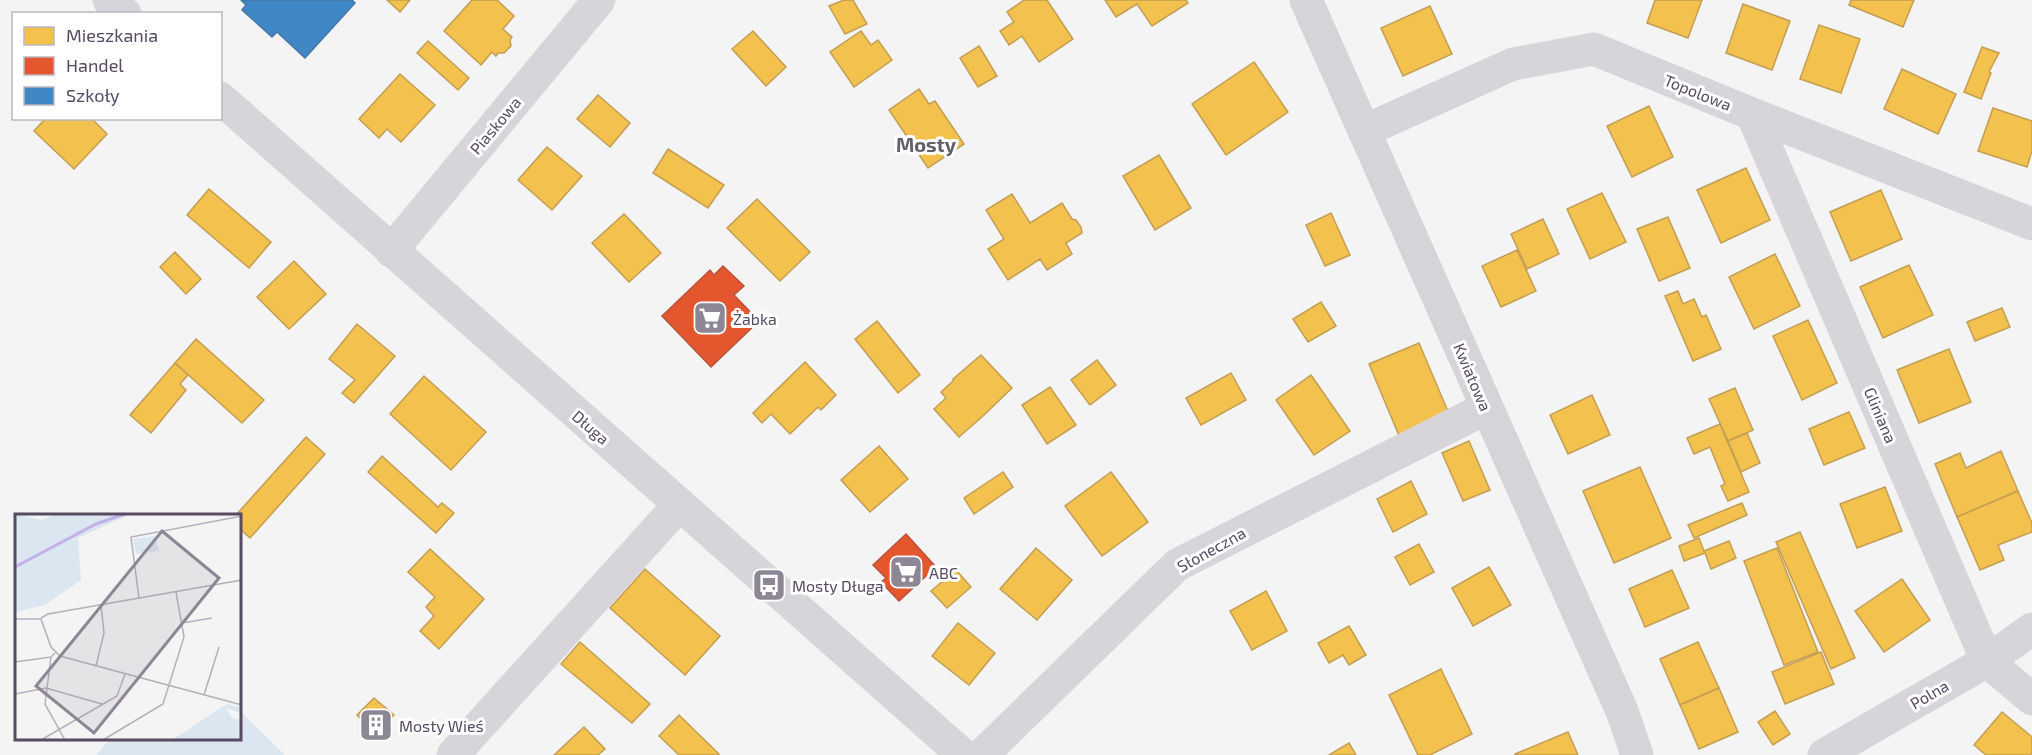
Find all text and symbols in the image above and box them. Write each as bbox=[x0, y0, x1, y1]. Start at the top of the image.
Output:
legend bbox=[12, 12, 222, 120]
text: Mieszkania bbox=[66, 24, 158, 46]
text: Handel bbox=[66, 54, 124, 76]
street label: Topolowa bbox=[1662, 70, 1734, 114]
text: Szkoły bbox=[66, 84, 120, 106]
street label: Piaskowa bbox=[465, 92, 525, 158]
district label: Mosty bbox=[896, 132, 957, 157]
supermarket icon: Żabka bbox=[692, 300, 728, 336]
place label: Żabka bbox=[733, 309, 777, 328]
street label: Kwiatowa bbox=[1450, 340, 1496, 414]
street label: Gliniana bbox=[1861, 384, 1901, 446]
street label: Długa bbox=[569, 406, 613, 448]
inset map bbox=[15, 514, 242, 740]
street label: Słoneczna bbox=[1173, 522, 1249, 576]
supermarket icon: ABC bbox=[888, 554, 924, 590]
place label: ABC bbox=[929, 563, 958, 582]
bus stop icon: Mosty Długa bbox=[751, 567, 787, 603]
place label: Mosty Długa bbox=[792, 576, 884, 595]
street label: Polna bbox=[1906, 675, 1952, 713]
building icon: Mosty Wieś bbox=[358, 707, 394, 743]
place label: Mosty Wieś bbox=[399, 716, 484, 735]

